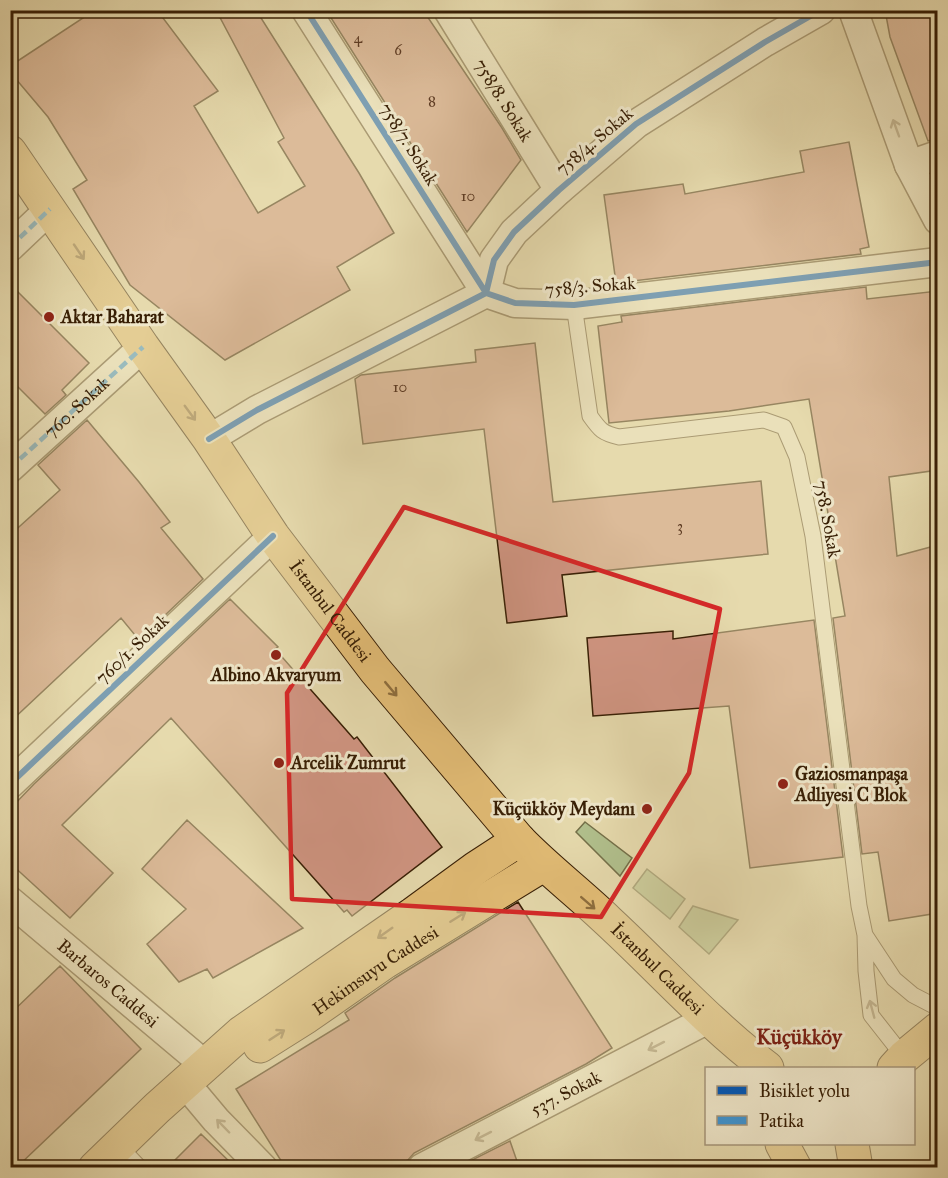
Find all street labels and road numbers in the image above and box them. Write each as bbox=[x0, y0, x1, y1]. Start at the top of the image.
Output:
street label: 758/8. Sokak bbox=[470, 55, 538, 146]
street label: 758/7. Sokak bbox=[375, 99, 443, 190]
street label: 758/4. Sokak bbox=[551, 102, 637, 180]
street label: 758/3. Sokak bbox=[544, 272, 637, 300]
street label: 760. Sokak bbox=[39, 372, 114, 443]
street label: 758. Sokak bbox=[810, 478, 846, 560]
street label: İstanbul Caddesi bbox=[285, 555, 376, 666]
street label: 760/1. Sokak bbox=[91, 609, 174, 689]
street label: İstanbul Caddesi bbox=[606, 918, 709, 1019]
street label: Hekimsuyu Caddesi bbox=[308, 921, 442, 1020]
street label: Barbaros Caddesi bbox=[53, 934, 163, 1032]
street label: 537. Sokak bbox=[527, 1065, 605, 1121]

